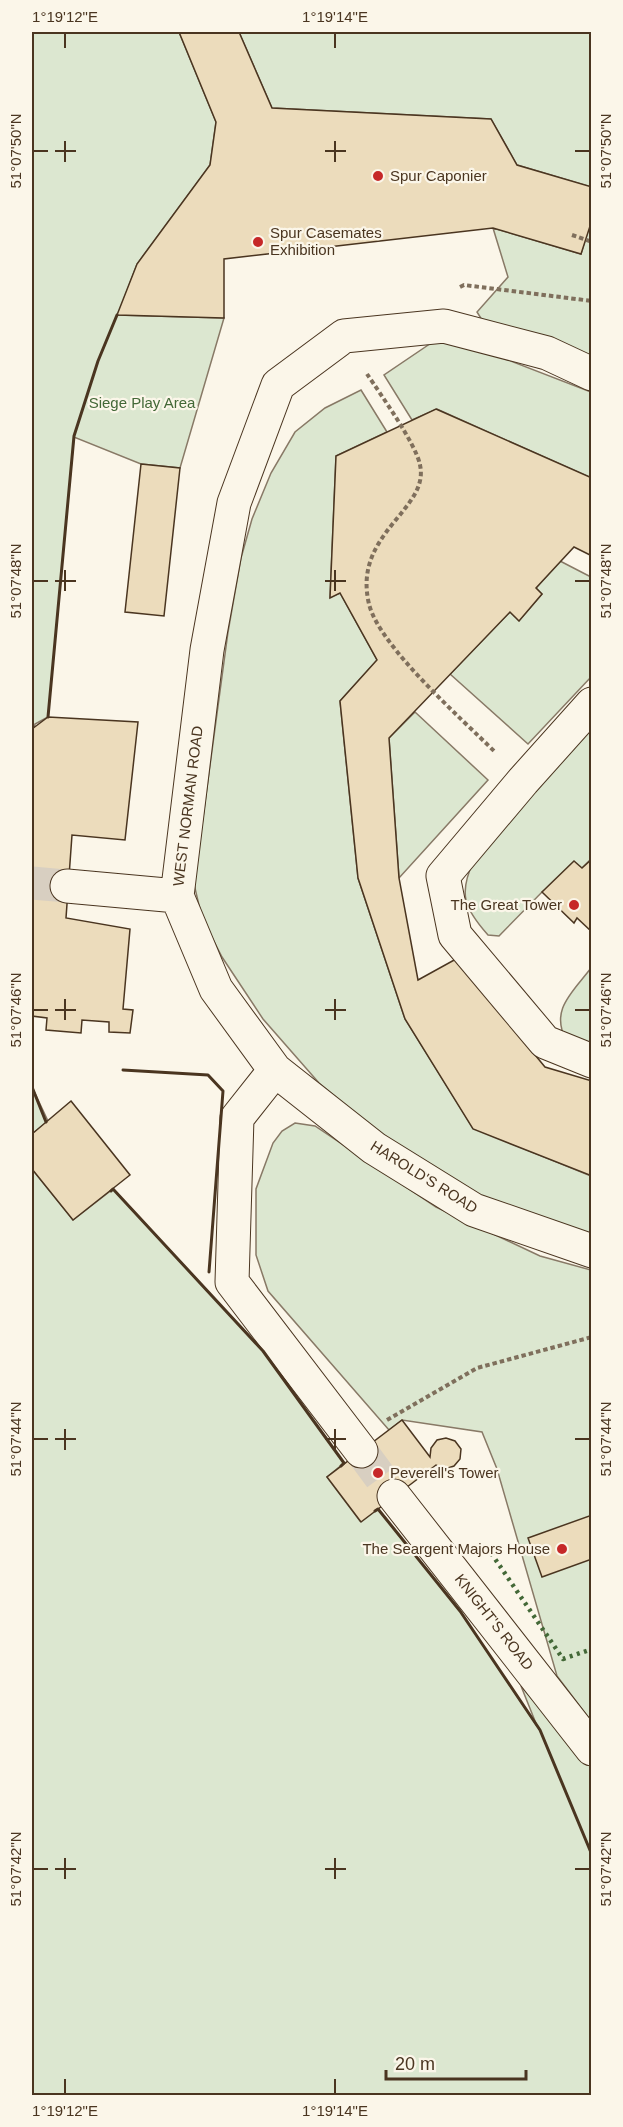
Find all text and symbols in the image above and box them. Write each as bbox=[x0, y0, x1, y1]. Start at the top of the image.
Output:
text: 1°19'12"E bbox=[32, 8, 98, 25]
text: 1°19'14"E bbox=[302, 8, 368, 25]
text: 51°07'50"N bbox=[7, 113, 24, 189]
text: 51°07'50"N bbox=[597, 113, 614, 189]
place label: Spur Caponier bbox=[390, 167, 487, 184]
marker: Spur Caponier bbox=[371, 169, 385, 183]
place label: Spur Casemates Exhibition bbox=[270, 224, 382, 258]
marker: Spur Casemates Exhibition bbox=[251, 235, 265, 249]
park label: Siege Play Area bbox=[89, 394, 196, 411]
text: 51°07'48"N bbox=[7, 543, 24, 619]
text: 51°07'48"N bbox=[597, 543, 614, 619]
street label: WEST NORMAN ROAD bbox=[169, 725, 206, 887]
place label: The Great Tower bbox=[451, 896, 562, 913]
marker: The Great Tower bbox=[567, 898, 581, 912]
text: 51°07'46"N bbox=[7, 972, 24, 1048]
text: 51°07'46"N bbox=[597, 972, 614, 1048]
street label: HAROLD'S ROAD bbox=[368, 1137, 481, 1216]
text: 51°07'44"N bbox=[7, 1401, 24, 1477]
text: 51°07'44"N bbox=[597, 1401, 614, 1477]
place label: Peverell's Tower bbox=[390, 1464, 498, 1481]
marker: Peverell's Tower bbox=[371, 1466, 385, 1480]
place label: The Seargent Majors House bbox=[362, 1540, 550, 1557]
marker: The Seargent Majors House bbox=[555, 1542, 569, 1556]
street label: KNIGHT'S ROAD bbox=[452, 1570, 537, 1673]
text: 51°07'42"N bbox=[7, 1831, 24, 1907]
text: 51°07'42"N bbox=[597, 1831, 614, 1907]
scale bar bbox=[386, 2043, 526, 2081]
text: 20 m bbox=[395, 2054, 435, 2074]
text: 1°19'12"E bbox=[32, 2102, 98, 2119]
text: 1°19'14"E bbox=[302, 2102, 368, 2119]

